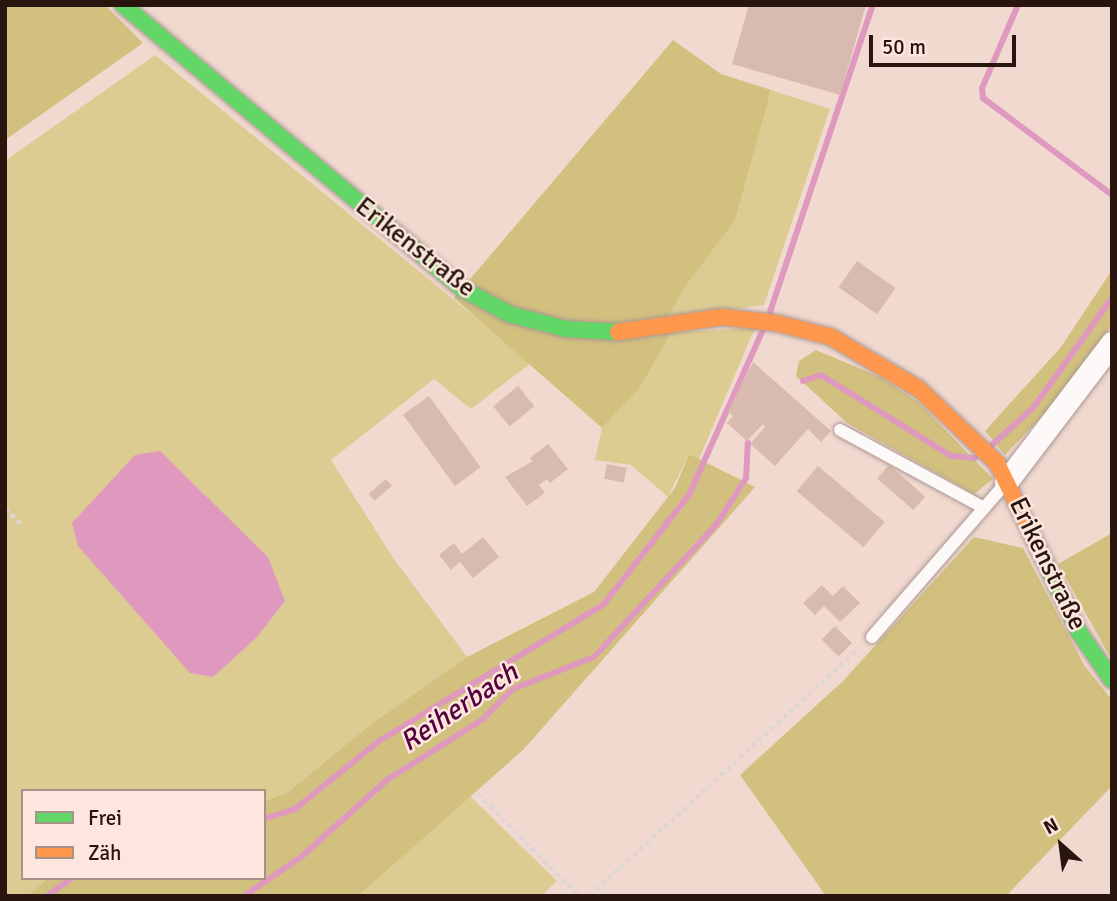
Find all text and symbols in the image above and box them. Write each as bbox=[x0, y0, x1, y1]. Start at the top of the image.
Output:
scale bar bbox=[872, 21, 1019, 65]
text: 50 m bbox=[882, 34, 926, 60]
street label: Erikenstraße bbox=[349, 191, 481, 305]
street label: Erikenstraße bbox=[1001, 493, 1093, 635]
water label: Reiherbach bbox=[394, 655, 524, 759]
legend bbox=[21, 789, 266, 880]
text: Frei bbox=[88, 805, 122, 831]
north arrow bbox=[1026, 810, 1096, 880]
text: N bbox=[1040, 813, 1063, 840]
text: Zäh bbox=[88, 840, 122, 866]

